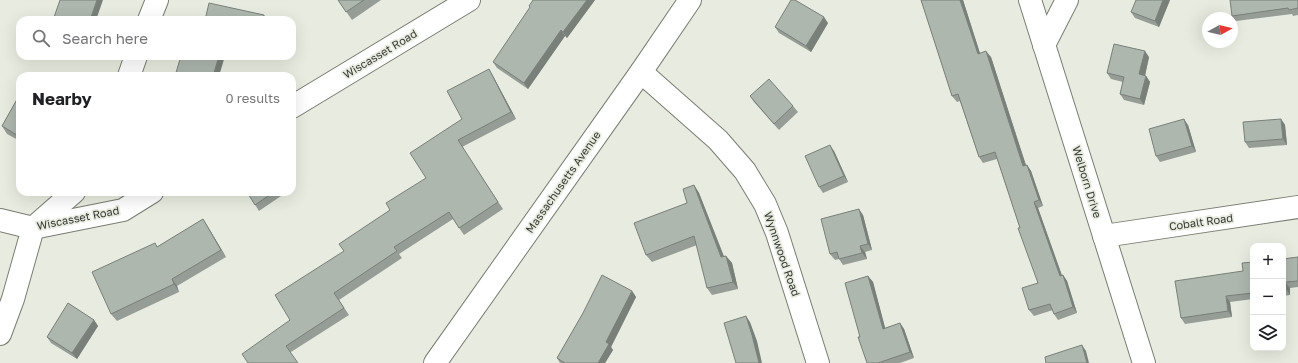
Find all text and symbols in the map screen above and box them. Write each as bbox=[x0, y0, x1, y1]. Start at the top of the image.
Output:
north arrow bbox=[1202, 12, 1238, 48]
search box bbox=[16, 16, 296, 60]
street label: Wiscasset Road bbox=[341, 26, 419, 81]
icon: search bbox=[30, 27, 52, 49]
text: Search here bbox=[62, 29, 148, 47]
text: Nearby bbox=[32, 88, 92, 109]
text: 0 results bbox=[225, 90, 280, 106]
street label: Massachusetts Avenue bbox=[522, 128, 603, 235]
street label: Welborn Drive bbox=[1070, 144, 1105, 219]
street label: Wiscasset Road bbox=[36, 203, 120, 232]
street label: Wynnwood Road bbox=[762, 210, 803, 298]
street label: Cobalt Road bbox=[1168, 211, 1234, 232]
map controls bbox=[1250, 243, 1286, 351]
button: + bbox=[1250, 243, 1286, 279]
button: − bbox=[1250, 279, 1286, 315]
button: layers bbox=[1250, 315, 1286, 351]

